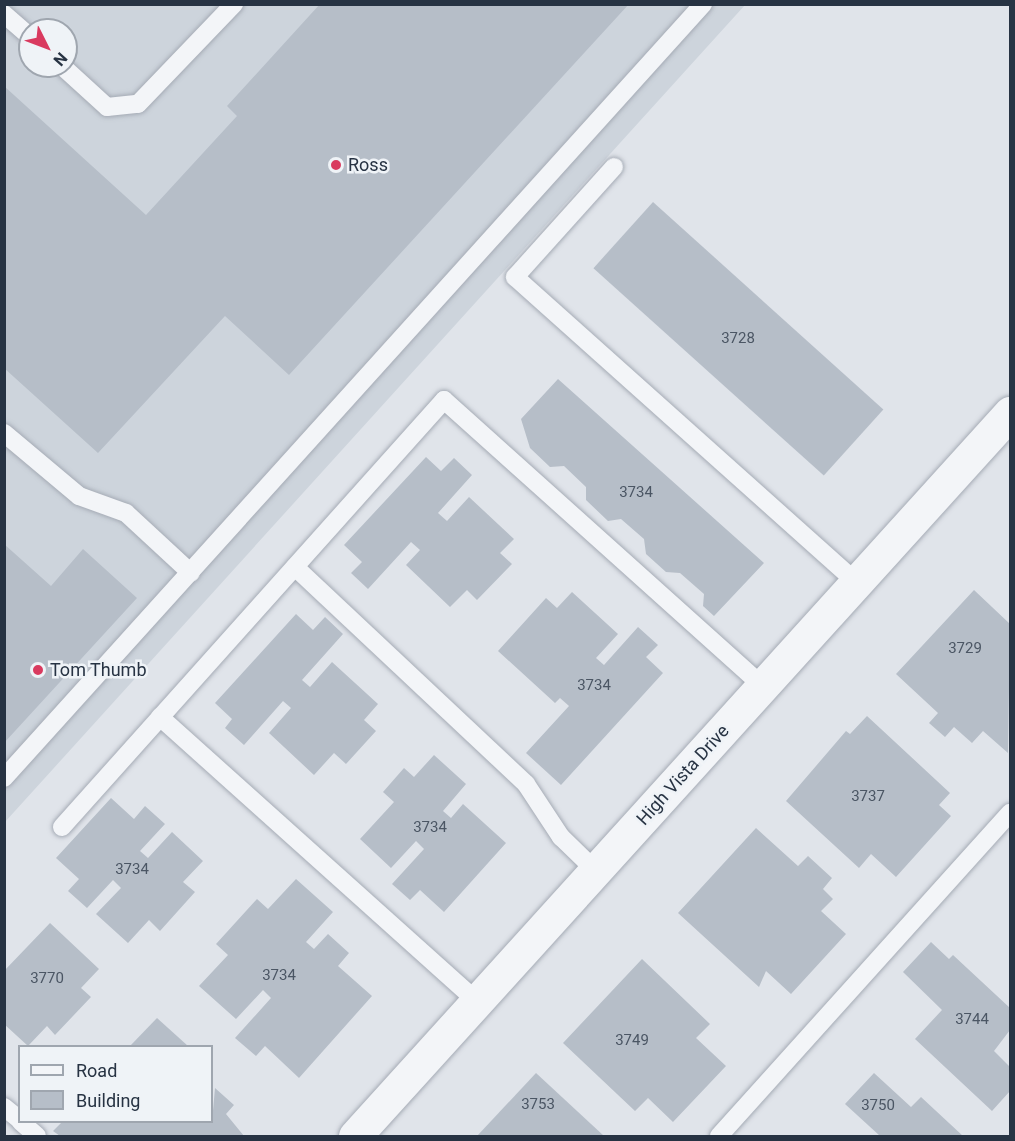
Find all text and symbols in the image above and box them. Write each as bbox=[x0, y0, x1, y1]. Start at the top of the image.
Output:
north arrow bbox=[18, 18, 78, 78]
text: N bbox=[49, 48, 71, 70]
place label: Ross bbox=[348, 154, 388, 176]
marker: Ross bbox=[329, 158, 343, 172]
house number: 3728 bbox=[721, 330, 755, 348]
house number: 3734 bbox=[619, 484, 653, 502]
house number: 3729 bbox=[948, 640, 982, 658]
place label: Tom Thumb bbox=[50, 659, 147, 681]
marker: Tom Thumb bbox=[31, 663, 45, 677]
house number: 3734 bbox=[577, 677, 611, 695]
street label: High Vista Drive bbox=[632, 720, 734, 830]
house number: 3737 bbox=[851, 788, 885, 806]
house number: 3734 bbox=[413, 819, 447, 837]
house number: 3734 bbox=[115, 861, 149, 879]
house number: 3734 bbox=[262, 967, 296, 985]
house number: 3770 bbox=[30, 970, 64, 988]
house number: 3744 bbox=[955, 1011, 989, 1029]
house number: 3749 bbox=[615, 1032, 649, 1050]
legend bbox=[18, 1045, 213, 1123]
text: Road bbox=[76, 1060, 117, 1081]
text: Building bbox=[76, 1090, 140, 1111]
house number: 3753 bbox=[521, 1096, 555, 1114]
house number: 3750 bbox=[861, 1097, 895, 1115]

